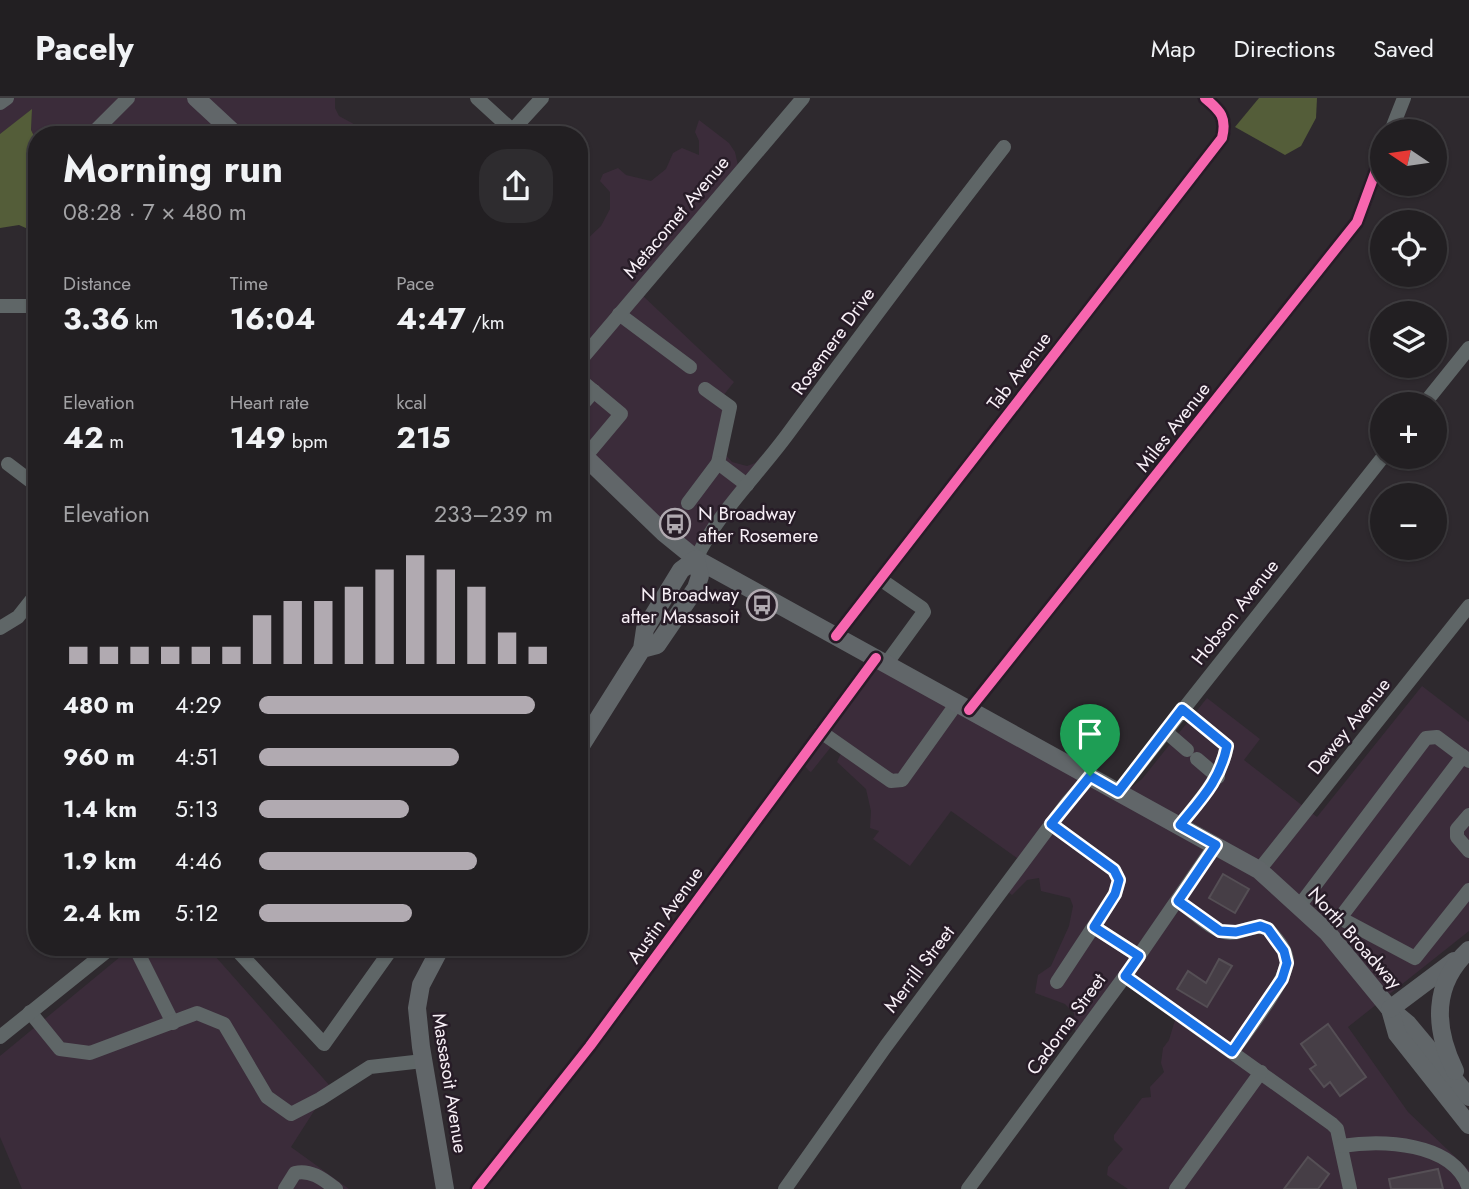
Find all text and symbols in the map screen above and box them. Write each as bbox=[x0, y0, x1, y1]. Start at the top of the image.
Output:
text: Pacely bbox=[35, 25, 134, 72]
text: Map bbox=[1151, 31, 1196, 66]
text: Directions bbox=[1234, 31, 1335, 66]
text: Saved bbox=[1373, 31, 1434, 66]
north arrow bbox=[1370, 119, 1447, 196]
map controls bbox=[1370, 119, 1447, 560]
text: Morning run bbox=[63, 141, 283, 196]
button: share bbox=[479, 149, 553, 223]
street label: Metacomet Avenue bbox=[617, 150, 735, 284]
text: 08:28 · 7 × 480 m bbox=[63, 195, 247, 229]
button: locate bbox=[1370, 210, 1447, 287]
text: Distance bbox=[63, 270, 131, 297]
text: Time bbox=[230, 270, 268, 297]
text: Pace bbox=[396, 270, 434, 297]
street label: Rosemere Drive bbox=[785, 282, 881, 400]
text: 3.36 bbox=[63, 297, 130, 340]
text: 16:04 bbox=[230, 297, 315, 340]
text: 4:47 bbox=[396, 297, 466, 340]
button: layers bbox=[1370, 301, 1447, 378]
text: km bbox=[130, 309, 158, 336]
text: /km bbox=[466, 309, 505, 336]
street label: Tab Avenue bbox=[981, 326, 1058, 416]
street label: Miles Avenue bbox=[1129, 376, 1217, 477]
text: Elevation bbox=[63, 389, 135, 416]
text: Heart rate bbox=[230, 389, 309, 416]
text: kcal bbox=[396, 389, 427, 416]
button: + bbox=[1370, 392, 1447, 469]
text: 42 bbox=[63, 416, 104, 459]
text: 149 bbox=[230, 416, 286, 459]
text: 215 bbox=[396, 416, 451, 459]
text: m bbox=[104, 428, 124, 455]
text: bpm bbox=[286, 428, 328, 455]
button: − bbox=[1370, 483, 1447, 560]
text: Elevation bbox=[63, 497, 150, 531]
text: 233–239 m bbox=[434, 497, 553, 531]
place label: N Broadway after Rosemere bbox=[698, 500, 818, 549]
bus stop icon: N Broadway after Rosemere bbox=[658, 507, 692, 541]
street label: Hobson Avenue bbox=[1185, 553, 1285, 671]
place label: N Broadway after Massasoit bbox=[621, 581, 740, 630]
bus stop icon: N Broadway after Massasoit bbox=[745, 588, 779, 622]
street label: Dewey Avenue bbox=[1301, 672, 1397, 780]
text: 480 m bbox=[63, 688, 134, 722]
text: 4:29 bbox=[175, 688, 222, 722]
pin bbox=[1060, 704, 1120, 776]
icon: arrive bbox=[1071, 715, 1109, 753]
text: 960 m bbox=[63, 740, 135, 774]
text: 4:51 bbox=[175, 740, 219, 774]
text: 1.4 km bbox=[63, 792, 137, 826]
text: 5:13 bbox=[175, 792, 218, 826]
text: 1.9 km bbox=[63, 844, 137, 878]
text: 4:46 bbox=[175, 844, 222, 878]
street label: Austin Avenue bbox=[621, 861, 710, 969]
street label: North Broadway bbox=[1302, 881, 1409, 996]
text: 2.4 km bbox=[63, 896, 141, 930]
text: 5:12 bbox=[175, 896, 218, 930]
street label: Merrill Street bbox=[877, 919, 961, 1018]
street label: Cadorna Street bbox=[1020, 967, 1112, 1080]
street label: Massasoit Avenue bbox=[426, 1011, 474, 1155]

